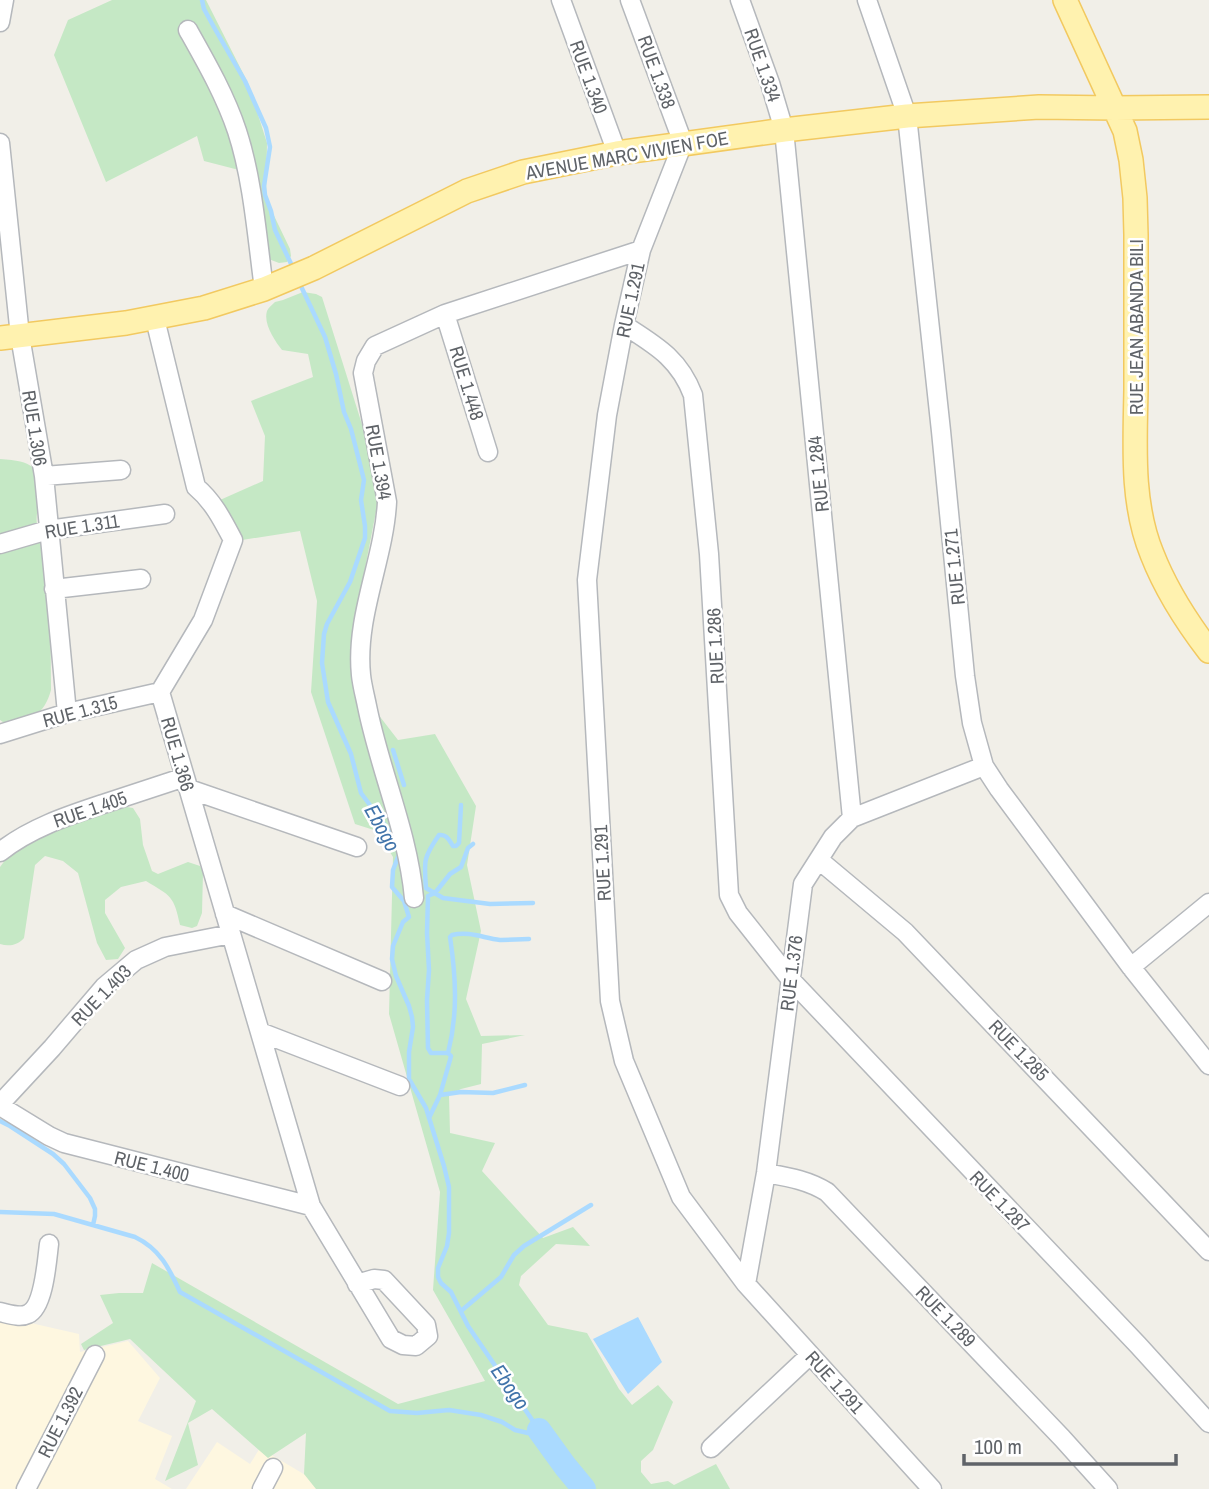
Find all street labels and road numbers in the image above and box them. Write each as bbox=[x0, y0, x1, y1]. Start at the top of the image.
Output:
street label: RUE 1.334 bbox=[738, 25, 788, 106]
street label: RUE 1.338 bbox=[632, 32, 682, 112]
street label: RUE 1.340 bbox=[564, 37, 614, 117]
street label: AVENUE MARC VIVIEN FOE bbox=[523, 124, 730, 186]
street label: RUE JEAN ABANDA BILI bbox=[1123, 239, 1149, 415]
street label: RUE 1.291 bbox=[609, 260, 651, 340]
street label: RUE 1.448 bbox=[443, 343, 491, 423]
street label: RUE 1.306 bbox=[16, 388, 54, 468]
street label: RUE 1.394 bbox=[360, 422, 398, 502]
street label: RUE 1.284 bbox=[801, 434, 835, 513]
street label: RUE 1.311 bbox=[43, 507, 121, 545]
street label: RUE 1.271 bbox=[937, 527, 971, 606]
street label: RUE 1.286 bbox=[700, 607, 730, 685]
street label: RUE 1.315 bbox=[40, 688, 120, 733]
street label: RUE 1.366 bbox=[155, 714, 201, 794]
street label: RUE 1.405 bbox=[50, 784, 131, 834]
street label: RUE 1.291 bbox=[587, 824, 617, 902]
street label: RUE 1.376 bbox=[773, 934, 809, 1012]
street label: RUE 1.403 bbox=[65, 959, 137, 1031]
street label: RUE 1.285 bbox=[983, 1014, 1055, 1087]
street label: RUE 1.400 bbox=[112, 1144, 192, 1188]
street label: RUE 1.287 bbox=[964, 1165, 1036, 1238]
street label: RUE 1.289 bbox=[910, 1280, 982, 1352]
street label: RUE 1.291 bbox=[800, 1345, 870, 1419]
street label: RUE 1.392 bbox=[31, 1382, 89, 1462]

